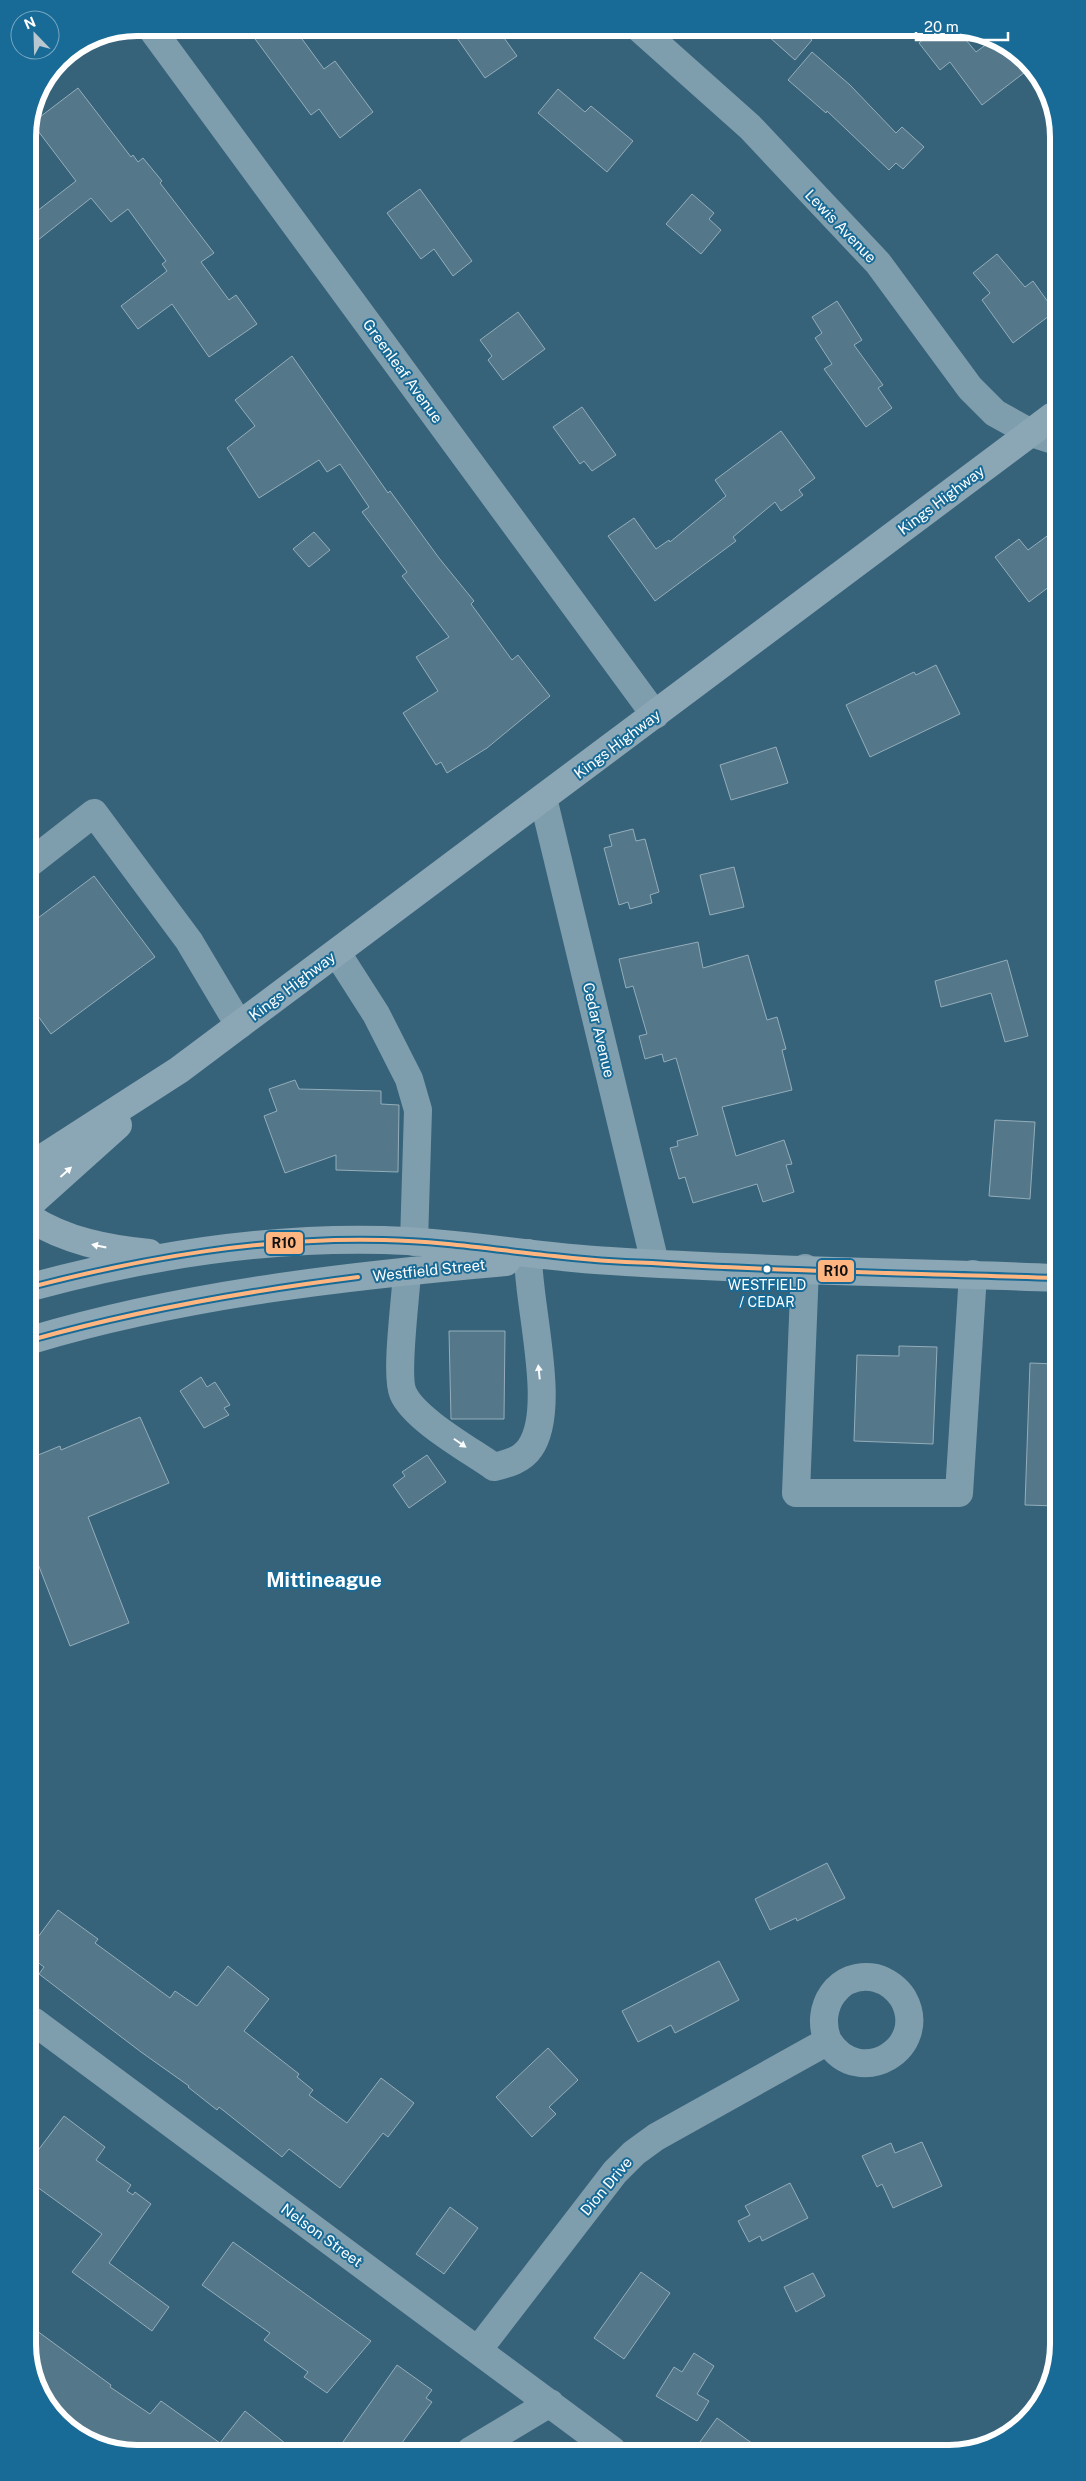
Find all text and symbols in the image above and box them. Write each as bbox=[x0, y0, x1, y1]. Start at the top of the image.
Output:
north arrow bbox=[10, 10, 60, 60]
scale bar bbox=[916, 10, 1008, 42]
text: N bbox=[22, 14, 38, 33]
text: 20 m bbox=[924, 18, 959, 35]
street label: Lewis Avenue bbox=[802, 186, 880, 266]
street label: Greenleaf Avenue bbox=[360, 316, 446, 426]
street label: Kings Highway bbox=[895, 462, 987, 538]
street label: Kings Highway bbox=[571, 706, 663, 782]
street label: Kings Highway bbox=[246, 948, 338, 1024]
street label: Cedar Avenue bbox=[580, 981, 618, 1079]
one-way arrow bbox=[60, 1166, 73, 1177]
line badge: R10 bbox=[265, 1231, 304, 1255]
text: R10 bbox=[272, 1235, 296, 1251]
one-way arrow bbox=[92, 1242, 107, 1250]
street label: Westfield Street bbox=[372, 1256, 486, 1284]
line badge: R10 bbox=[817, 1259, 855, 1283]
text: R10 bbox=[824, 1263, 848, 1279]
marker: WESTFIELD / CEDAR bbox=[762, 1264, 772, 1274]
place label: WESTFIELD / CEDAR bbox=[728, 1277, 806, 1310]
one-way arrow bbox=[535, 1364, 543, 1380]
one-way arrow bbox=[453, 1438, 466, 1448]
district label: Mittineague bbox=[266, 1568, 382, 1592]
street label: Dion Drive bbox=[577, 2153, 635, 2219]
street label: Nelson Street bbox=[278, 2200, 366, 2270]

